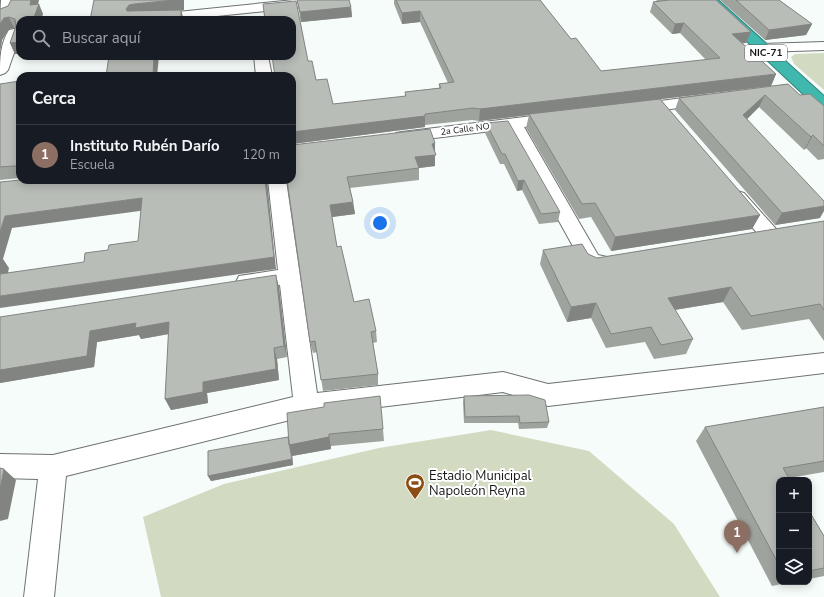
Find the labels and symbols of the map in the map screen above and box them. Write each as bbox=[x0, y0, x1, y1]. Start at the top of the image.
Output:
road number: NIC-71 bbox=[745, 45, 787, 61]
street label: 2a Calle NO bbox=[440, 120, 490, 138]
your location bbox=[370, 213, 390, 233]
place label: Estadio Municipal Napoleón Reyna bbox=[429, 467, 532, 500]
sports icon: Estadio Municipal Napoleón Reyna bbox=[404, 472, 426, 500]
pin: 1 bbox=[724, 520, 750, 553]

